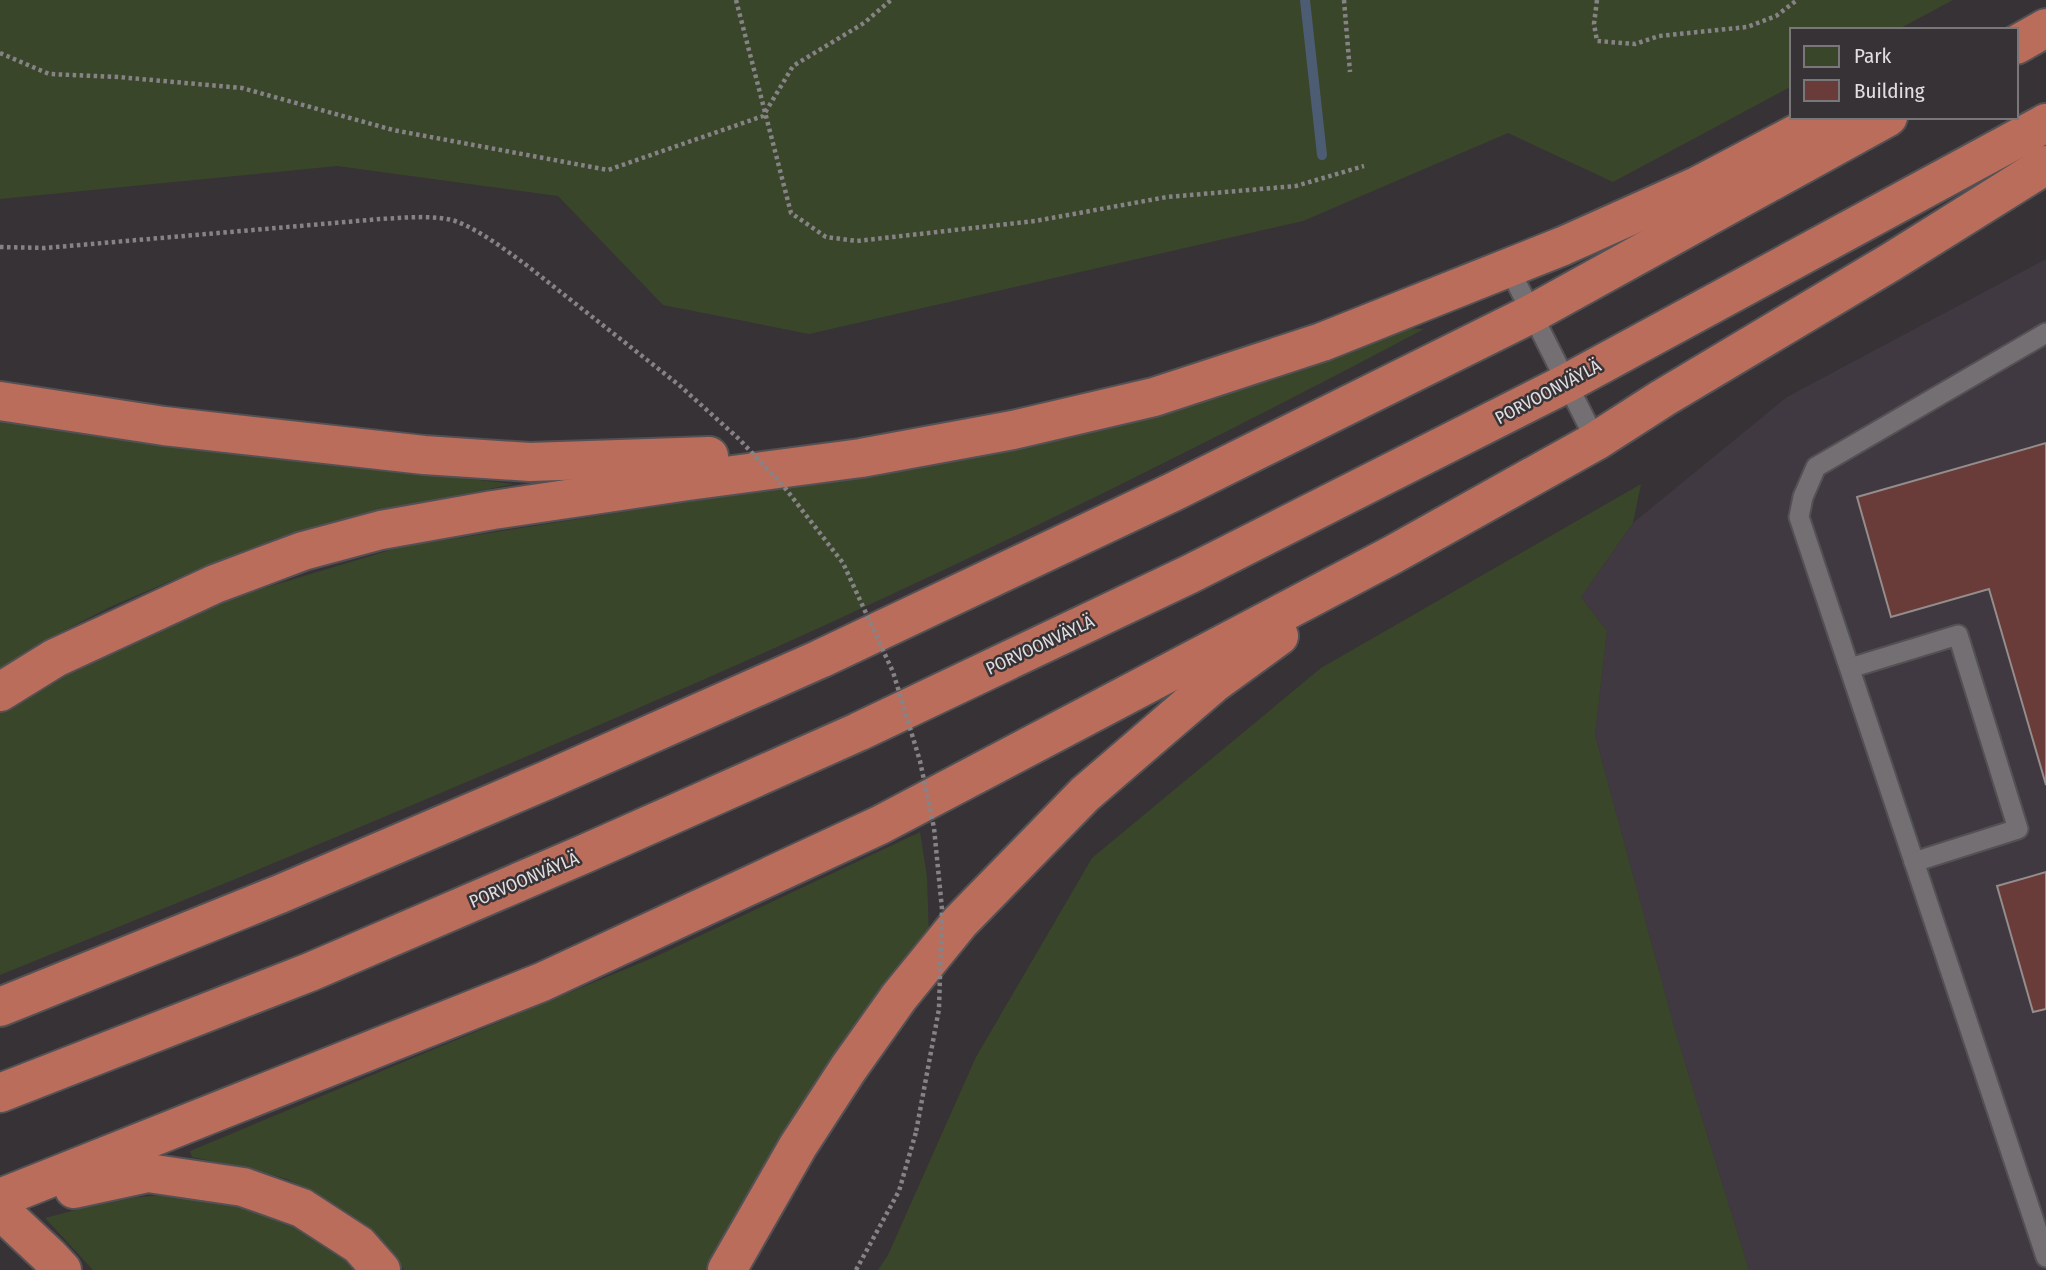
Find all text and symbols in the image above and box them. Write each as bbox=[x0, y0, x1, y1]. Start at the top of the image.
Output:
legend bbox=[1790, 28, 2018, 119]
text: Park bbox=[1854, 43, 1892, 69]
text: Building bbox=[1854, 78, 1925, 104]
street label: PORVOONVÄYLÄ bbox=[1491, 355, 1605, 429]
street label: PORVOONVÄYLÄ bbox=[982, 610, 1098, 680]
street label: PORVOONVÄYLÄ bbox=[466, 847, 583, 913]

